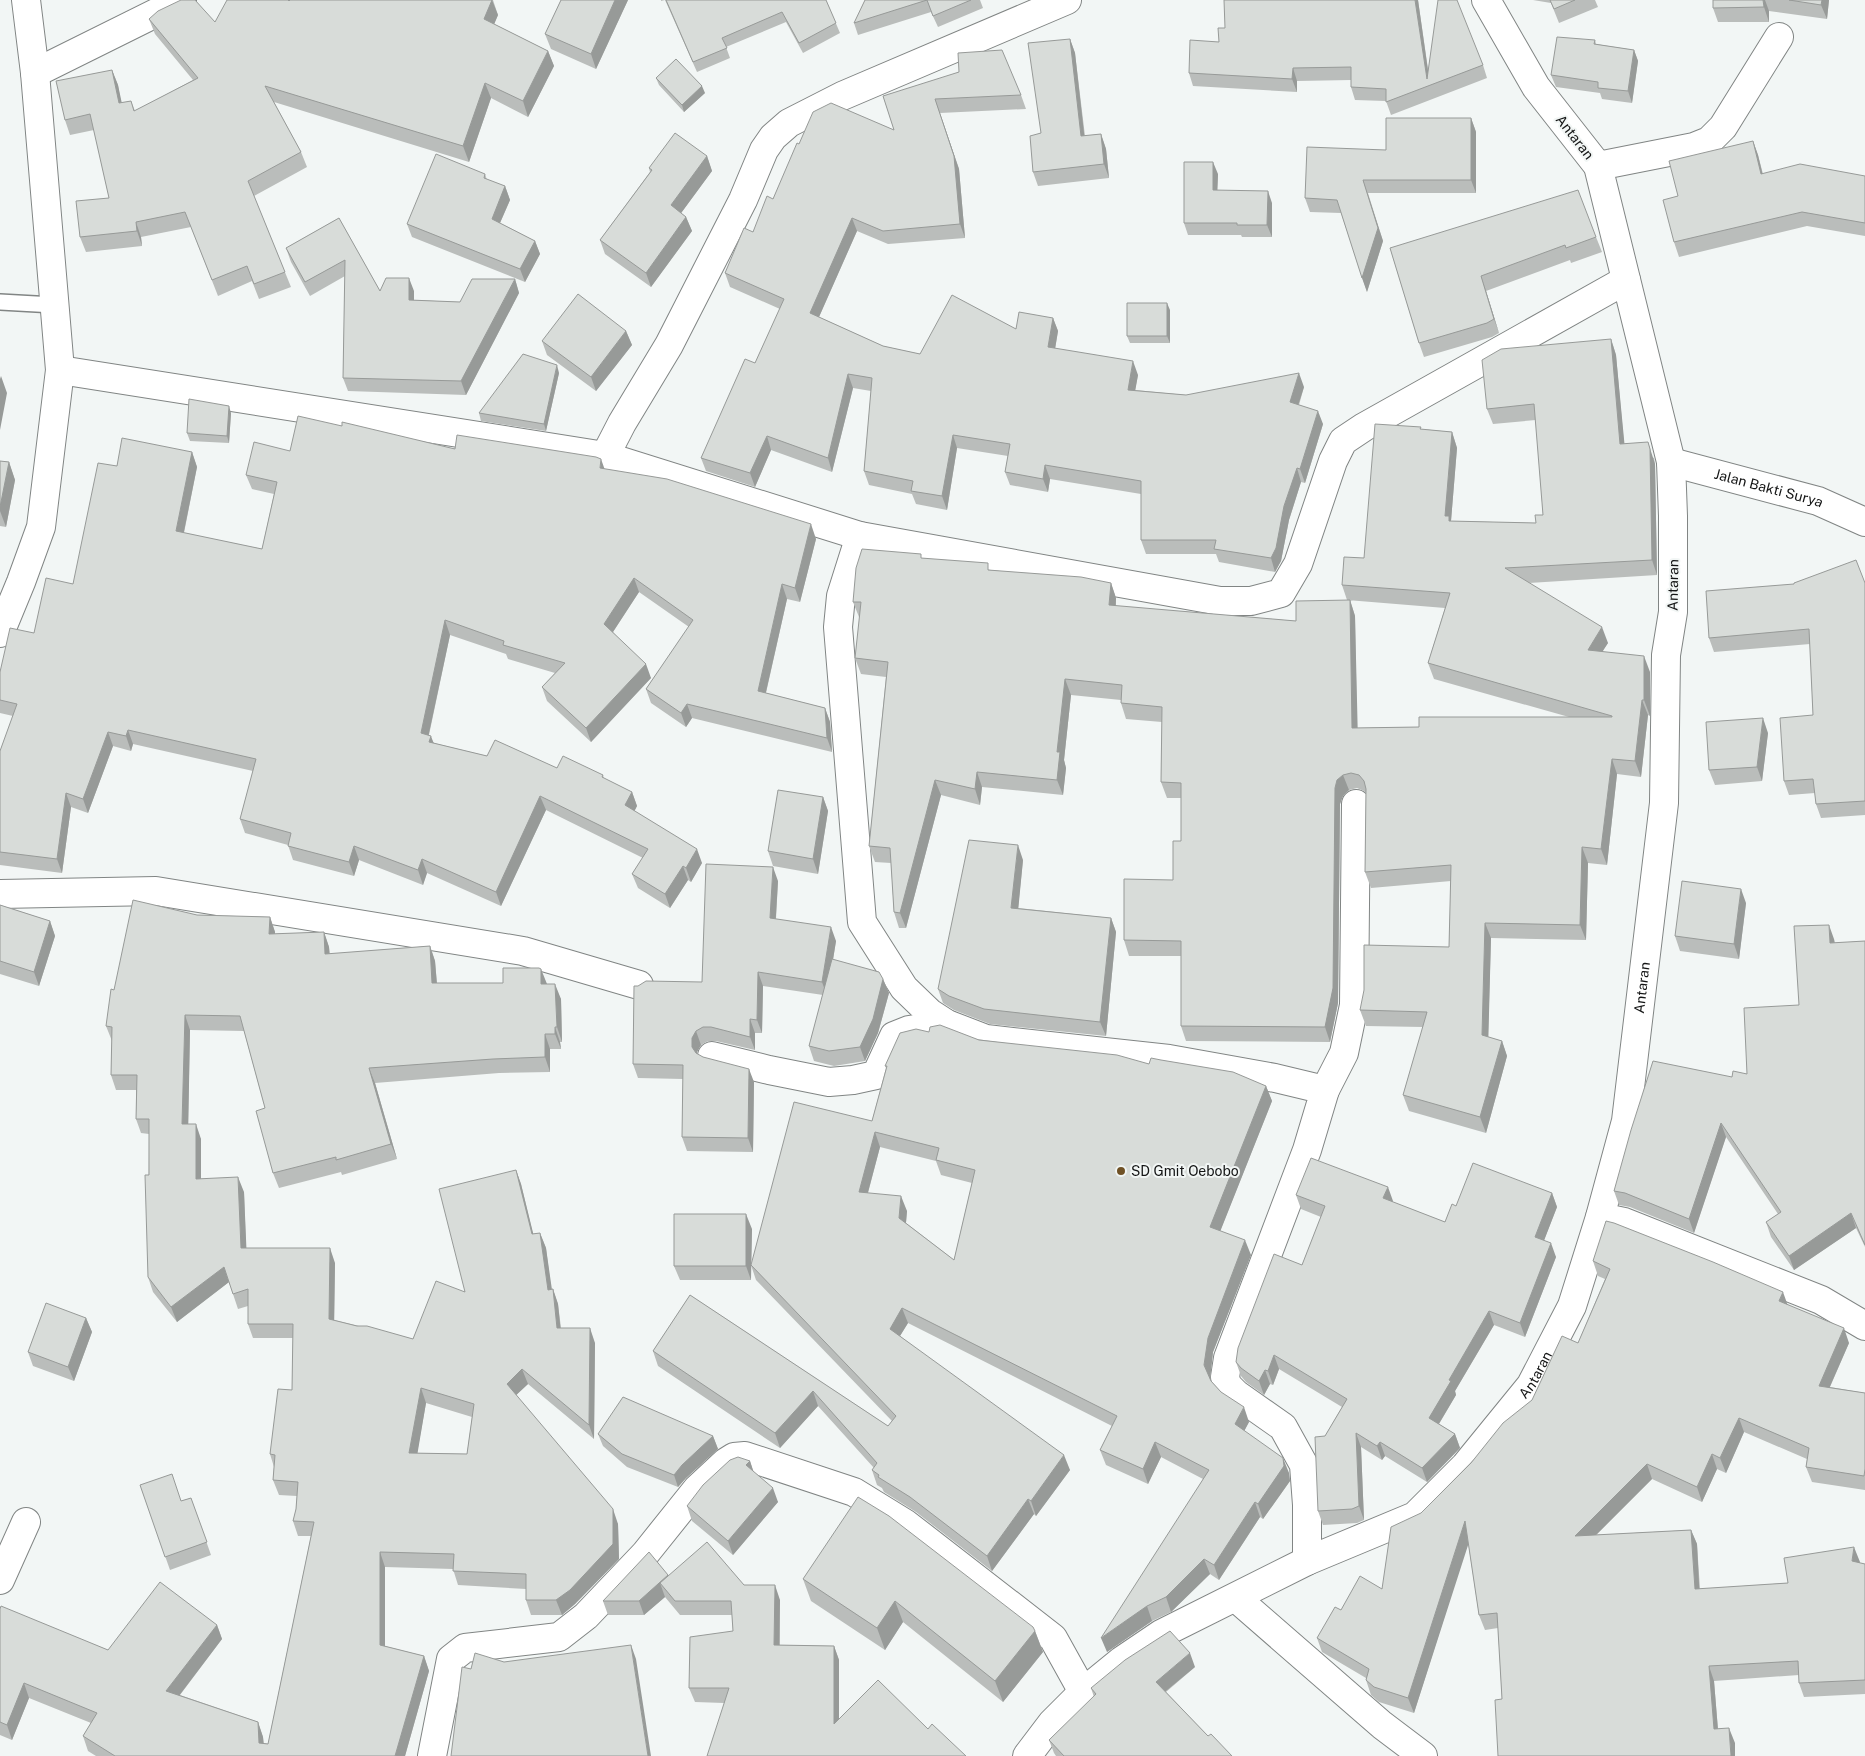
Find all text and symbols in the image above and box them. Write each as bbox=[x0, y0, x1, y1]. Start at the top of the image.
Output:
street label: Antaran bbox=[1553, 112, 1597, 162]
street label: Jalan Bakti Surya bbox=[1712, 466, 1826, 510]
street label: Antaran bbox=[1665, 559, 1681, 611]
street label: Antaran bbox=[1631, 961, 1653, 1014]
place label: SD Gmit Oebobo bbox=[1131, 1163, 1239, 1179]
marker: SD Gmit Oebobo bbox=[1115, 1165, 1127, 1177]
street label: Antaran bbox=[1515, 1348, 1555, 1402]

